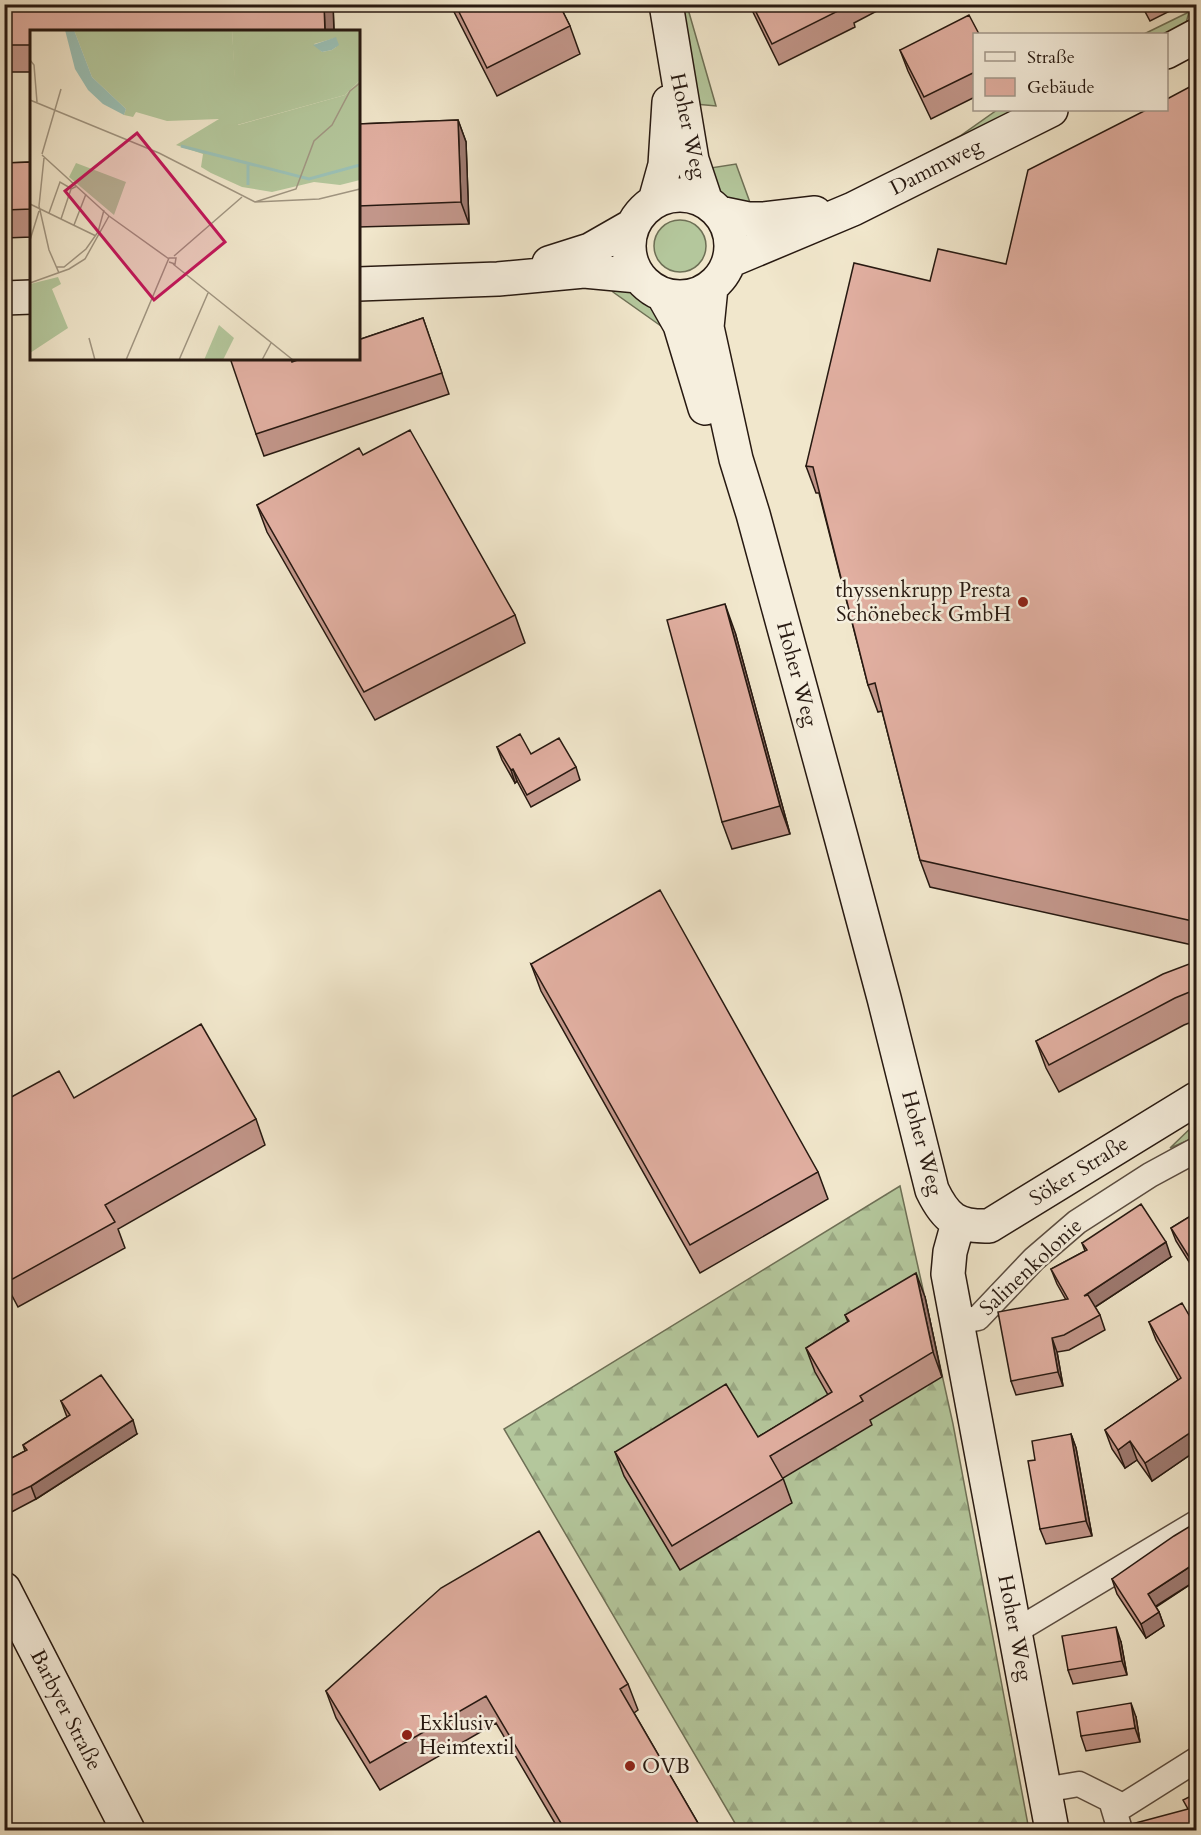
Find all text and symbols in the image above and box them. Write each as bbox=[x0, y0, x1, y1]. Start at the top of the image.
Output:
inset map bbox=[30, 30, 360, 360]
legend bbox=[973, 33, 1168, 111]
text: Straße bbox=[1027, 45, 1075, 70]
street label: Hoher Weg bbox=[663, 70, 713, 182]
text: Gebäude bbox=[1027, 75, 1095, 100]
street label: Dammweg bbox=[885, 131, 987, 203]
place label: thyssenkrupp Presta Schönebeck GmbH bbox=[835, 576, 1011, 629]
marker: thyssenkrupp Presta Schönebeck GmbH bbox=[1016, 595, 1030, 609]
street label: Hoher Weg bbox=[769, 618, 825, 730]
street label: Hoher Weg bbox=[894, 1087, 950, 1199]
street label: Söker Straße bbox=[1024, 1129, 1134, 1213]
street label: Salinenkolonie bbox=[973, 1212, 1089, 1322]
street label: Hoher Weg bbox=[990, 1572, 1040, 1684]
street label: Barbyer Straße bbox=[23, 1645, 109, 1775]
place label: Exklusiv Heimtextil bbox=[419, 1709, 514, 1762]
marker: Exklusiv Heimtextil bbox=[400, 1728, 414, 1742]
place label: OVB bbox=[642, 1752, 690, 1781]
marker: OVB bbox=[623, 1759, 637, 1773]

